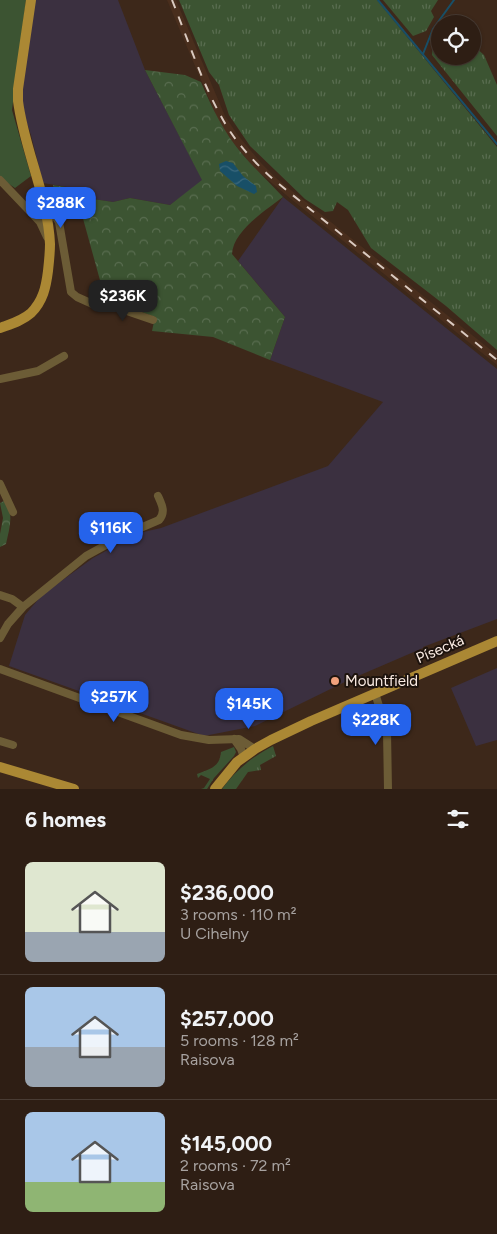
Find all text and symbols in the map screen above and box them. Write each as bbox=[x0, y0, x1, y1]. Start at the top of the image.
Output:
map controls bbox=[431, 15, 481, 65]
button: locate bbox=[431, 15, 481, 65]
pin: $288K bbox=[26, 186, 96, 229]
text: $288K bbox=[37, 193, 85, 212]
pin: $236K bbox=[88, 280, 158, 322]
text: $236K bbox=[100, 286, 146, 305]
pin: $116K bbox=[76, 512, 146, 554]
text: $116K bbox=[90, 518, 132, 537]
street label: Písecká bbox=[413, 631, 467, 667]
place label: Mountfield bbox=[345, 672, 418, 690]
marker: Mountfield bbox=[329, 675, 341, 687]
pin: $257K bbox=[79, 680, 149, 723]
text: $257K bbox=[91, 687, 137, 706]
pin: $145K bbox=[214, 688, 284, 730]
text: $145K bbox=[226, 694, 272, 713]
pin: $228K bbox=[341, 704, 411, 746]
text: $228K bbox=[352, 710, 400, 729]
icon: filters bbox=[444, 805, 472, 833]
text: 6 homes bbox=[25, 807, 106, 832]
text: $236,000 bbox=[180, 880, 274, 905]
icon: home bbox=[65, 882, 125, 942]
text: 3 rooms · 110 m² bbox=[180, 905, 296, 924]
text: U Cihelny bbox=[180, 924, 249, 943]
text: $257,000 bbox=[180, 1006, 274, 1031]
icon: home bbox=[65, 1007, 125, 1067]
text: 5 rooms · 128 m² bbox=[180, 1031, 299, 1050]
text: Raisova bbox=[180, 1050, 235, 1069]
text: $145,000 bbox=[180, 1131, 272, 1156]
icon: home bbox=[65, 1132, 125, 1192]
text: 2 rooms · 72 m² bbox=[180, 1156, 291, 1175]
text: Raisova bbox=[180, 1175, 235, 1194]

